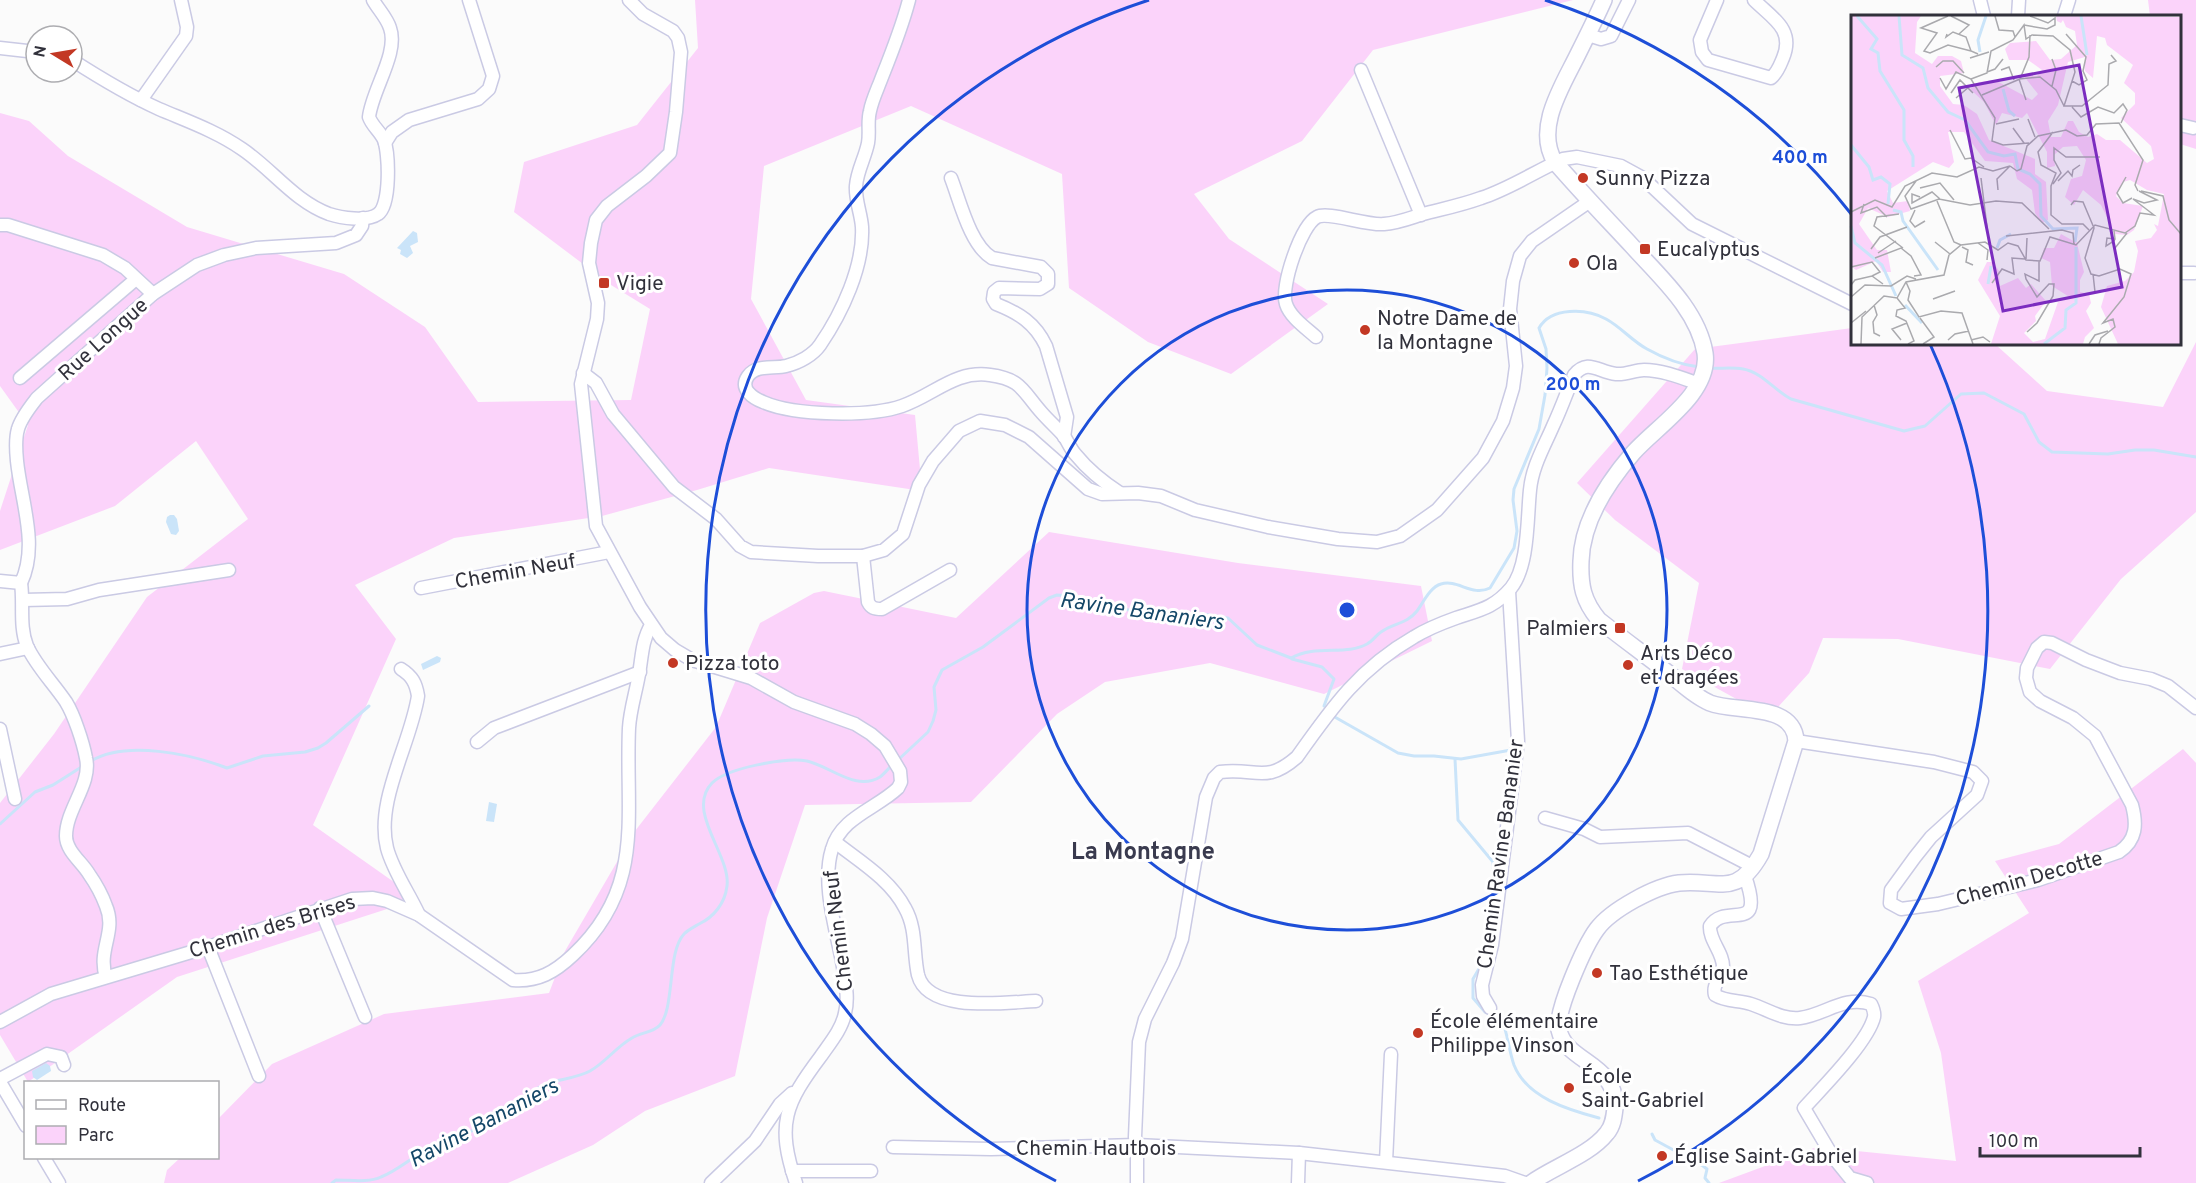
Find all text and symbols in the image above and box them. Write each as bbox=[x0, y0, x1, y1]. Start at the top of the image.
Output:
inset map bbox=[1851, 15, 2181, 345]
north arrow bbox=[24, 24, 84, 84]
text: N bbox=[30, 44, 52, 59]
text: 400 m bbox=[1772, 147, 1828, 170]
place label: Sunny Pizza bbox=[1595, 166, 1710, 193]
marker: Sunny Pizza bbox=[1576, 171, 1590, 185]
place label: Eucalyptus bbox=[1657, 237, 1760, 264]
marker: Eucalyptus bbox=[1638, 242, 1652, 256]
place label: Ola bbox=[1586, 251, 1618, 278]
marker: Ola bbox=[1567, 256, 1581, 270]
place label: Vigie bbox=[616, 271, 663, 298]
marker: Vigie bbox=[597, 276, 611, 290]
street label: Rue Longue bbox=[53, 293, 155, 388]
place label: Notre Dame de la Montagne bbox=[1377, 306, 1517, 357]
marker: Notre Dame de la Montagne bbox=[1358, 323, 1372, 337]
text: 200 m bbox=[1545, 374, 1601, 397]
street label: Chemin Neuf bbox=[453, 549, 578, 596]
water label: Ravine Bananiers bbox=[1058, 588, 1226, 637]
centre of rings bbox=[1337, 600, 1357, 620]
place label: Palmiers bbox=[1526, 616, 1608, 643]
marker: Palmiers bbox=[1613, 621, 1627, 635]
place label: Arts Déco et dragées bbox=[1640, 641, 1739, 692]
place label: Pizza toto bbox=[685, 651, 779, 678]
marker: Pizza toto bbox=[666, 656, 680, 670]
marker: Arts Déco et dragées bbox=[1621, 658, 1635, 672]
street label: Chemin Ravine Bananier bbox=[1472, 738, 1531, 971]
district label: La Montagne bbox=[1071, 838, 1215, 868]
street label: Chemin Decotte bbox=[1953, 846, 2106, 913]
street label: Chemin Neuf bbox=[819, 869, 860, 993]
street label: Chemin des Brises bbox=[186, 889, 359, 966]
place label: Tao Esthétique bbox=[1609, 961, 1748, 988]
marker: Tao Esthétique bbox=[1590, 966, 1604, 980]
place label: École élémentaire Philippe Vinson bbox=[1430, 1008, 1598, 1060]
marker: École élémentaire Philippe Vinson bbox=[1411, 1026, 1425, 1040]
place label: École Saint-Gabriel bbox=[1581, 1063, 1704, 1115]
water label: Ravine Bananiers bbox=[405, 1073, 564, 1175]
legend bbox=[24, 1081, 219, 1159]
marker: École Saint-Gabriel bbox=[1562, 1081, 1576, 1095]
text: Route bbox=[78, 1095, 126, 1118]
scale bar bbox=[1980, 1120, 2140, 1158]
text: Parc bbox=[78, 1125, 114, 1148]
text: 100 m bbox=[1989, 1131, 2038, 1154]
street label: Chemin Hautbois bbox=[1016, 1136, 1176, 1163]
place label: Église Saint-Gabriel bbox=[1674, 1143, 1858, 1171]
marker: Église Saint-Gabriel bbox=[1655, 1149, 1669, 1163]

